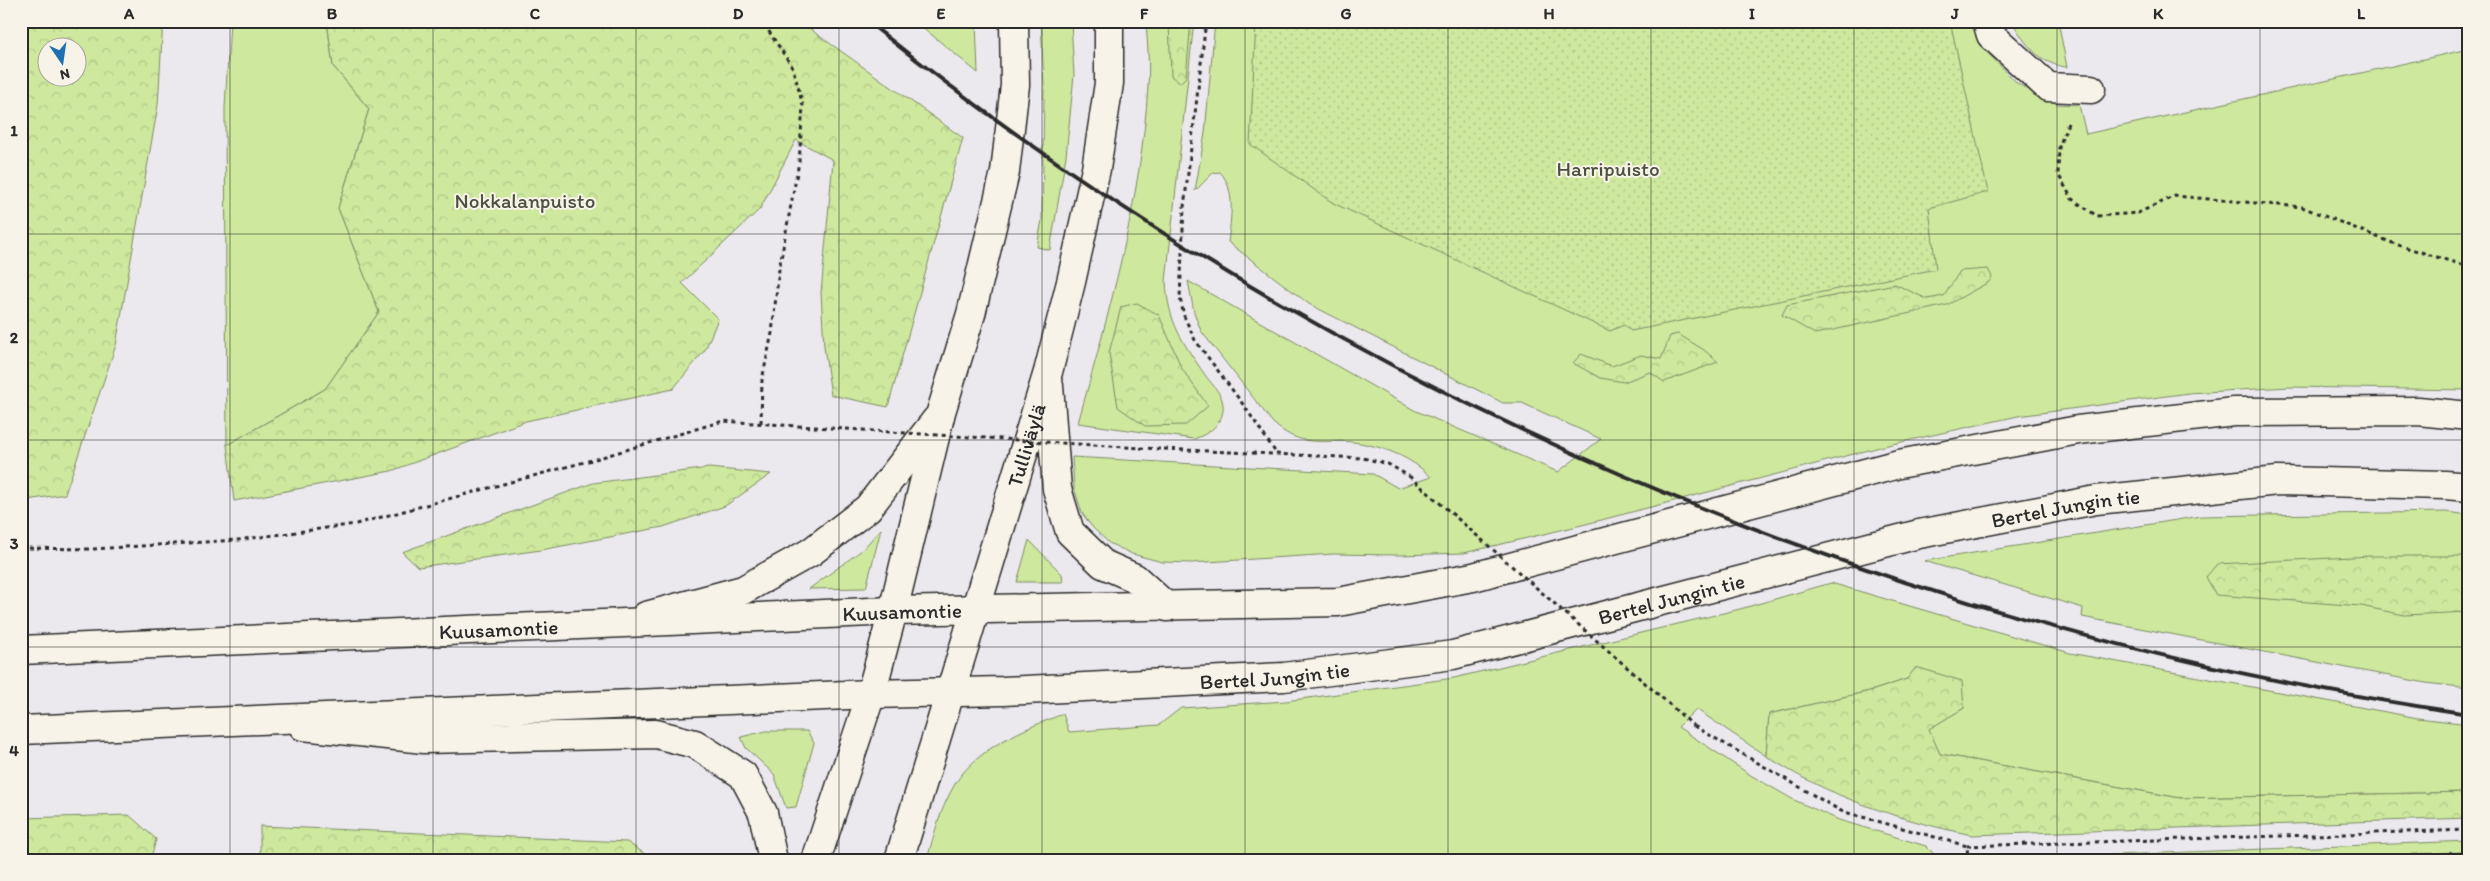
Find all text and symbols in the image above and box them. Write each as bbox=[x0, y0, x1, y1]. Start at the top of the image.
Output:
text: A bbox=[123, 4, 135, 23]
text: B bbox=[327, 4, 338, 23]
text: C bbox=[530, 4, 541, 23]
text: D bbox=[733, 4, 744, 23]
text: E bbox=[937, 4, 946, 23]
text: F bbox=[1140, 4, 1149, 23]
text: G bbox=[1340, 4, 1352, 23]
text: H bbox=[1543, 4, 1555, 23]
text: I bbox=[1749, 4, 1755, 23]
text: J bbox=[1950, 4, 1959, 23]
text: K bbox=[2153, 4, 2164, 23]
text: L bbox=[2357, 4, 2366, 23]
north arrow bbox=[38, 38, 88, 88]
text: N bbox=[58, 65, 71, 84]
text: 1 bbox=[10, 121, 18, 140]
park label: Harripuisto bbox=[1556, 156, 1660, 181]
park label: Nokkalanpuisto bbox=[455, 188, 595, 213]
text: 2 bbox=[10, 328, 19, 347]
street label: Tulliväylä bbox=[1001, 400, 1050, 490]
street label: Bertel Jungin tie bbox=[1989, 483, 2141, 532]
text: 3 bbox=[10, 534, 19, 553]
street label: Bertel Jungin tie bbox=[1595, 567, 1747, 629]
street label: Kuusamontie bbox=[842, 597, 962, 626]
street label: Kuusamontie bbox=[438, 613, 559, 644]
street label: Bertel Jungin tie bbox=[1199, 656, 1351, 694]
text: 4 bbox=[9, 741, 19, 760]

